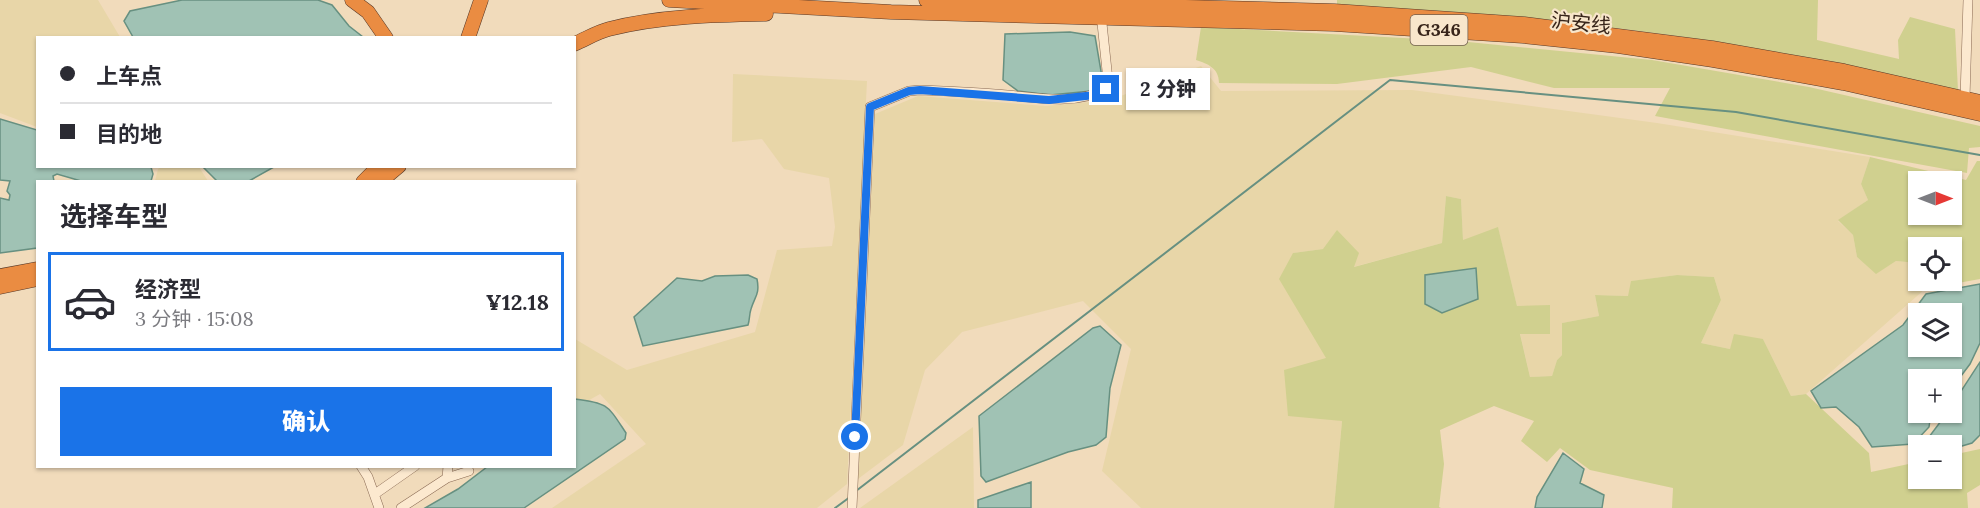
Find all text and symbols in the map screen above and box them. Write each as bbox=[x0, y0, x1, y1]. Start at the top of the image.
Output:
street label: 沪安线 bbox=[1550, 7, 1612, 38]
road number: G346 bbox=[1410, 15, 1468, 45]
text: 上车点 bbox=[96, 62, 162, 90]
callout: 2 分钟 bbox=[1127, 68, 1211, 110]
route end bbox=[1092, 75, 1119, 102]
text: 2 分钟 bbox=[1140, 76, 1196, 101]
text: 目的地 bbox=[96, 120, 162, 148]
north arrow bbox=[1908, 171, 1962, 225]
map controls bbox=[1908, 171, 1962, 489]
text: 选择车型 bbox=[60, 199, 168, 233]
button: locate bbox=[1908, 237, 1962, 291]
icon: car bbox=[63, 275, 117, 329]
text: 经济型 bbox=[135, 275, 201, 303]
text: ¥12.18 bbox=[486, 288, 549, 316]
button: layers bbox=[1908, 303, 1962, 357]
text: 3 分钟 · 15:08 bbox=[135, 306, 254, 331]
button: + bbox=[1908, 369, 1962, 423]
button: 确认 bbox=[60, 387, 552, 456]
route start bbox=[841, 423, 868, 450]
button: − bbox=[1908, 435, 1962, 489]

